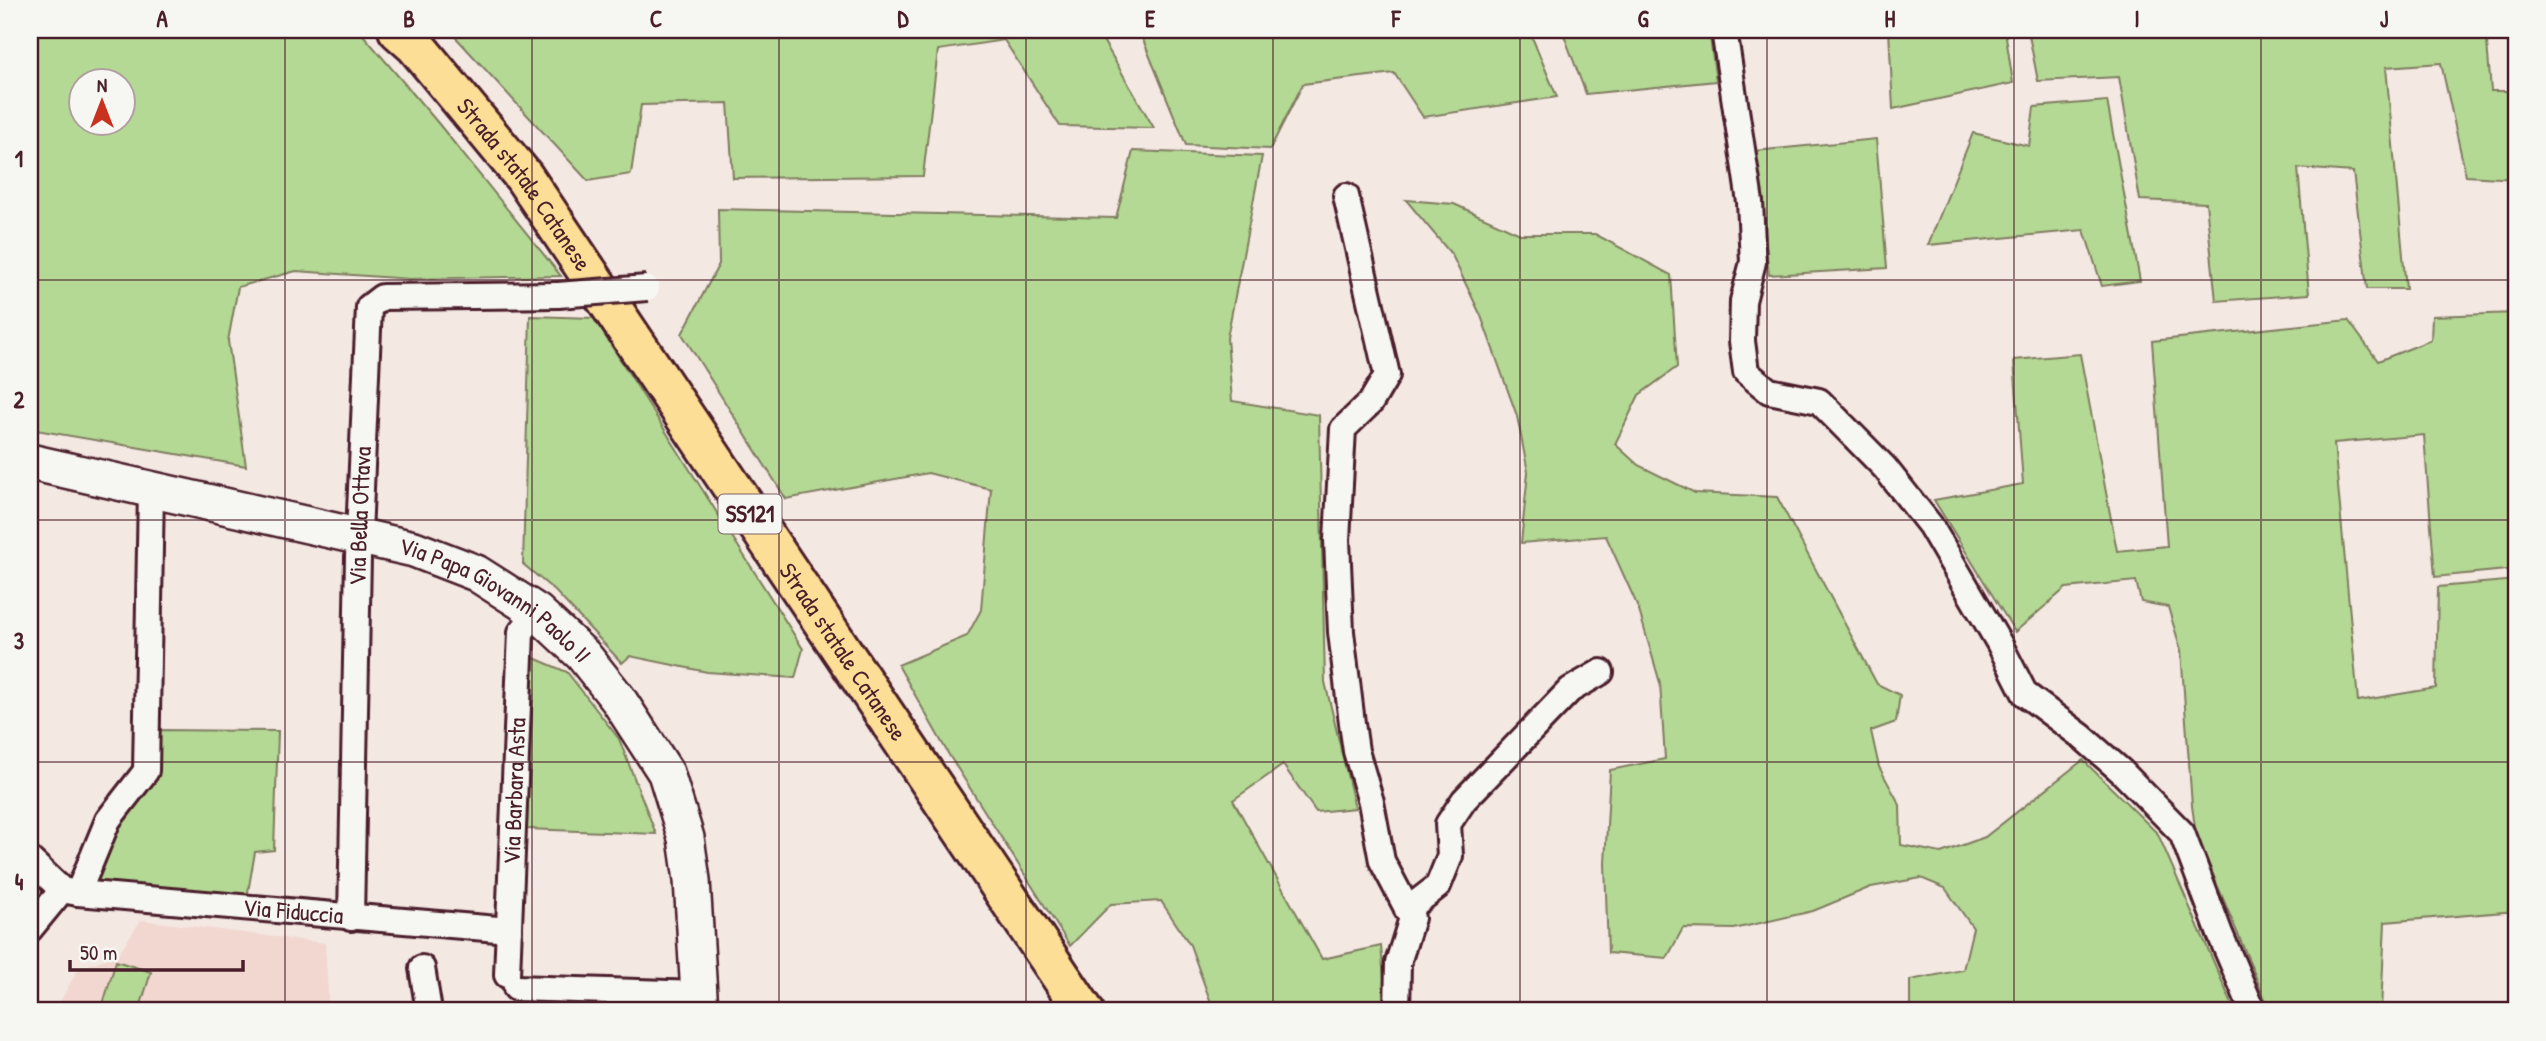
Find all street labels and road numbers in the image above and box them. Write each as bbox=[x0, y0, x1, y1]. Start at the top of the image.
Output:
street label: Strada statale Catanese bbox=[450, 91, 600, 277]
street label: Via Bella Ottava bbox=[340, 446, 378, 586]
road number: SS121 bbox=[718, 494, 782, 534]
street label: Via Papa Giovanni Paolo II bbox=[396, 529, 600, 669]
street label: Strada statale Catanese bbox=[773, 556, 915, 747]
street label: Via Barbara Asta bbox=[495, 717, 532, 865]
street label: Via Fiduccia bbox=[242, 890, 345, 931]

